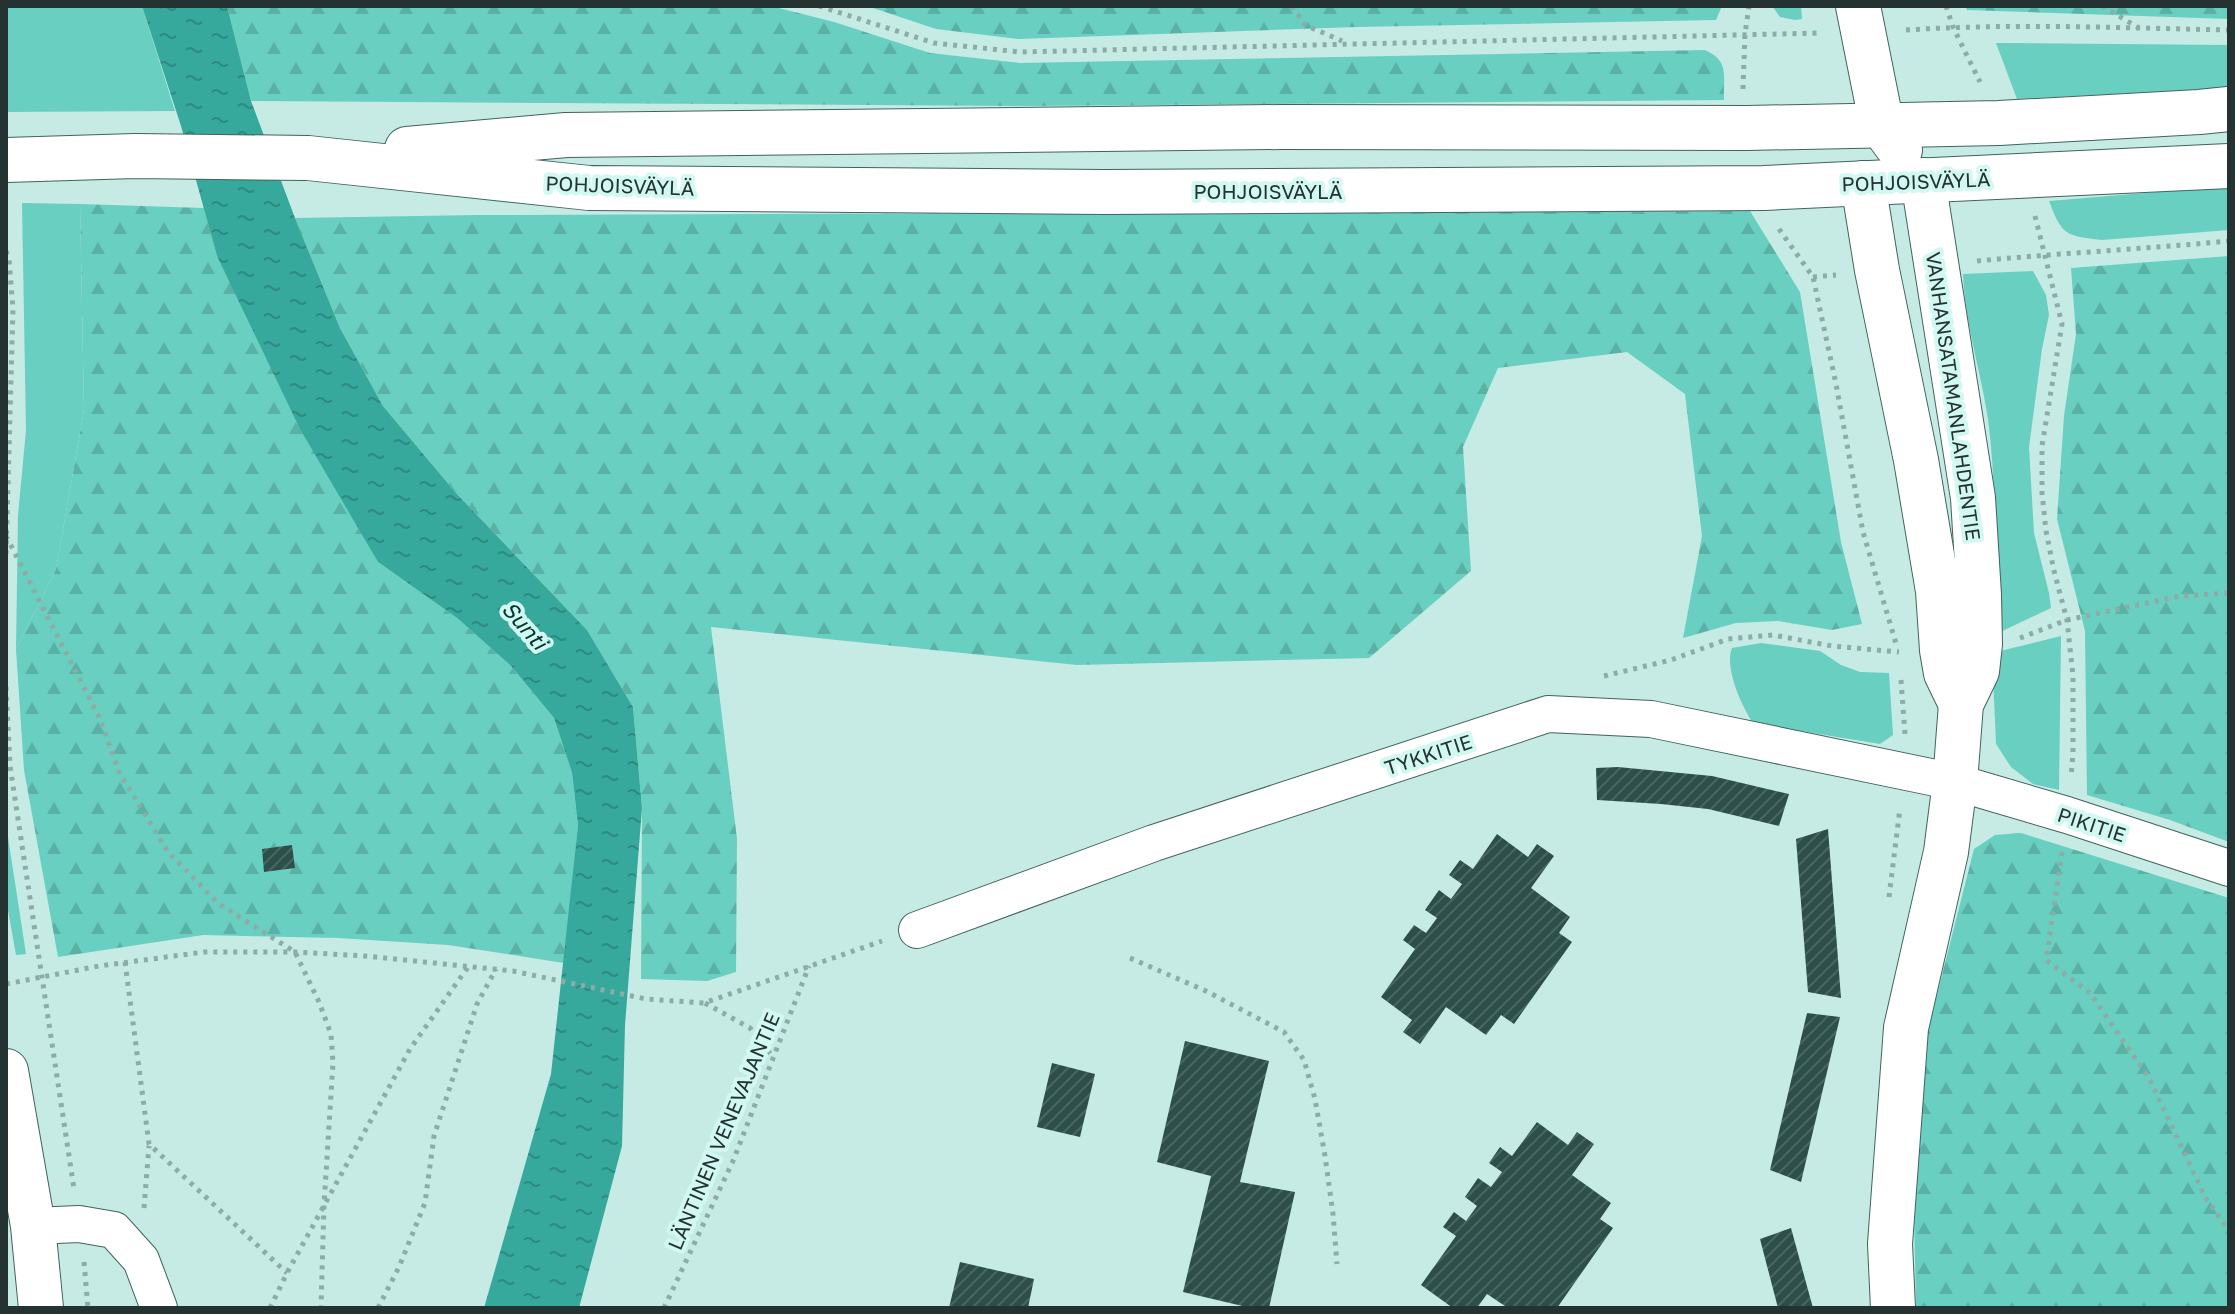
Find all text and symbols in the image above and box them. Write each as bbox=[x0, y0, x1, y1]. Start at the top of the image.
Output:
street label: POHJOISVÄYLÄ bbox=[1841, 166, 1991, 196]
street label: POHJOISVÄYLÄ bbox=[545, 170, 695, 200]
street label: POHJOISVÄYLÄ bbox=[1194, 179, 1342, 203]
street label: VANHANSATAMANLAHDENTIE bbox=[1922, 250, 1986, 542]
water label: Sunti bbox=[497, 595, 555, 657]
street label: TYKKITIE bbox=[1381, 729, 1475, 779]
street label: PIKITIE bbox=[2055, 802, 2129, 846]
street label: LÄNTINEN VENEVAJANTIE bbox=[662, 1009, 784, 1253]

